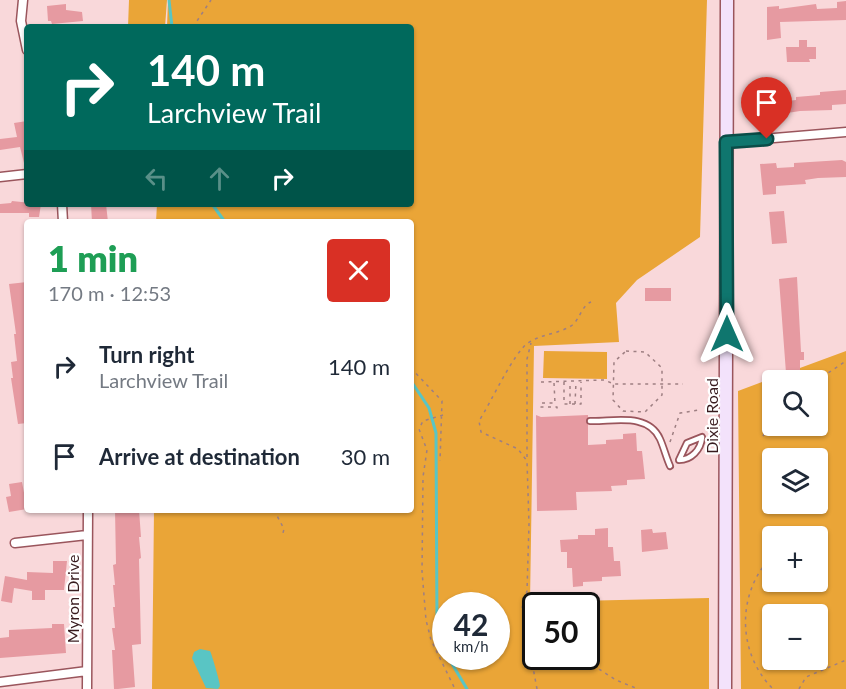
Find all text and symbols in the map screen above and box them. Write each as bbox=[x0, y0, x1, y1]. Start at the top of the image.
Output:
text: 140 m bbox=[147, 45, 265, 95]
icon: right bbox=[48, 48, 126, 126]
pin bbox=[741, 77, 792, 139]
icon: arrive bbox=[750, 86, 783, 119]
text: Larchview Trail bbox=[147, 96, 321, 129]
icon: left bbox=[140, 162, 173, 195]
icon: ahead bbox=[203, 162, 236, 195]
icon: right bbox=[266, 162, 299, 195]
text: 1 min bbox=[48, 236, 138, 280]
button: close bbox=[327, 239, 390, 302]
text: 170 m · 12:53 bbox=[48, 281, 171, 305]
position arrow bbox=[695, 302, 759, 366]
text: Turn right bbox=[99, 341, 194, 368]
icon: right bbox=[48, 350, 81, 383]
text: 140 m bbox=[328, 353, 390, 380]
text: Larchview Trail bbox=[99, 368, 228, 392]
map controls bbox=[762, 370, 828, 670]
button: search bbox=[762, 370, 828, 436]
street label: Dixie Road bbox=[702, 378, 721, 454]
icon: arrive bbox=[48, 440, 81, 473]
text: Arrive at destination bbox=[99, 443, 300, 470]
text: 30 m bbox=[341, 443, 390, 470]
button: layers bbox=[762, 448, 828, 514]
button: + bbox=[762, 526, 828, 592]
street label: Myron Drive bbox=[63, 555, 82, 643]
speed limit sign: 50 bbox=[522, 592, 600, 670]
button: − bbox=[762, 604, 828, 670]
text: 42 bbox=[454, 606, 488, 642]
text: km/h bbox=[453, 637, 489, 655]

